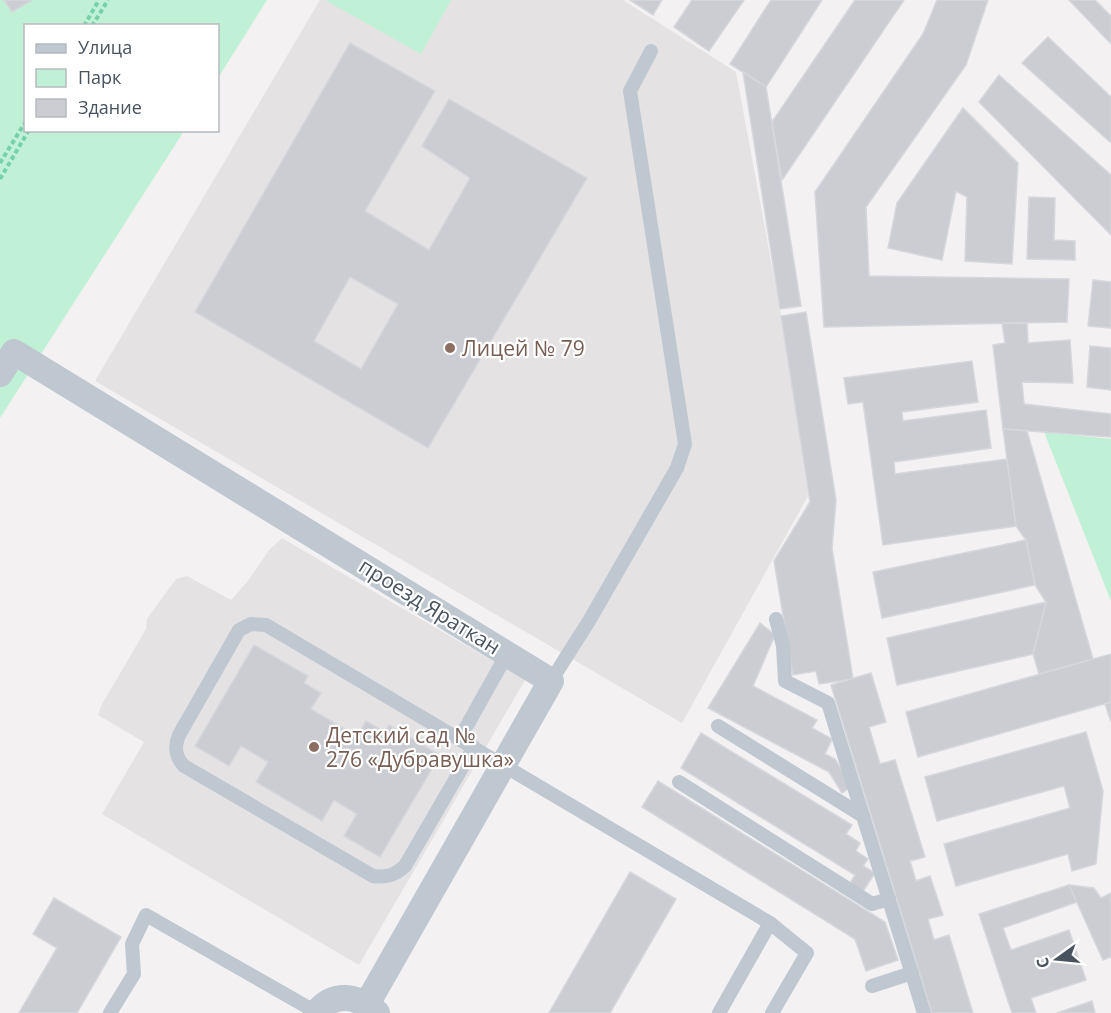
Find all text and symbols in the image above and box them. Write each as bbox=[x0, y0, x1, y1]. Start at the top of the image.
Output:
legend bbox=[24, 24, 219, 132]
text: Улица bbox=[78, 35, 132, 59]
text: Парк bbox=[78, 65, 122, 89]
text: Здание bbox=[78, 95, 142, 119]
place label: Лицей № 79 bbox=[462, 334, 585, 362]
marker: Лицей № 79 bbox=[443, 341, 457, 355]
street label: проезд Яраткан bbox=[354, 551, 506, 661]
place label: Детский сад № 276 «Дубравушка» bbox=[326, 721, 514, 773]
marker: Детский сад № 276 «Дубравушка» bbox=[307, 740, 321, 754]
north arrow bbox=[1027, 929, 1087, 989]
text: С bbox=[1031, 955, 1054, 971]

